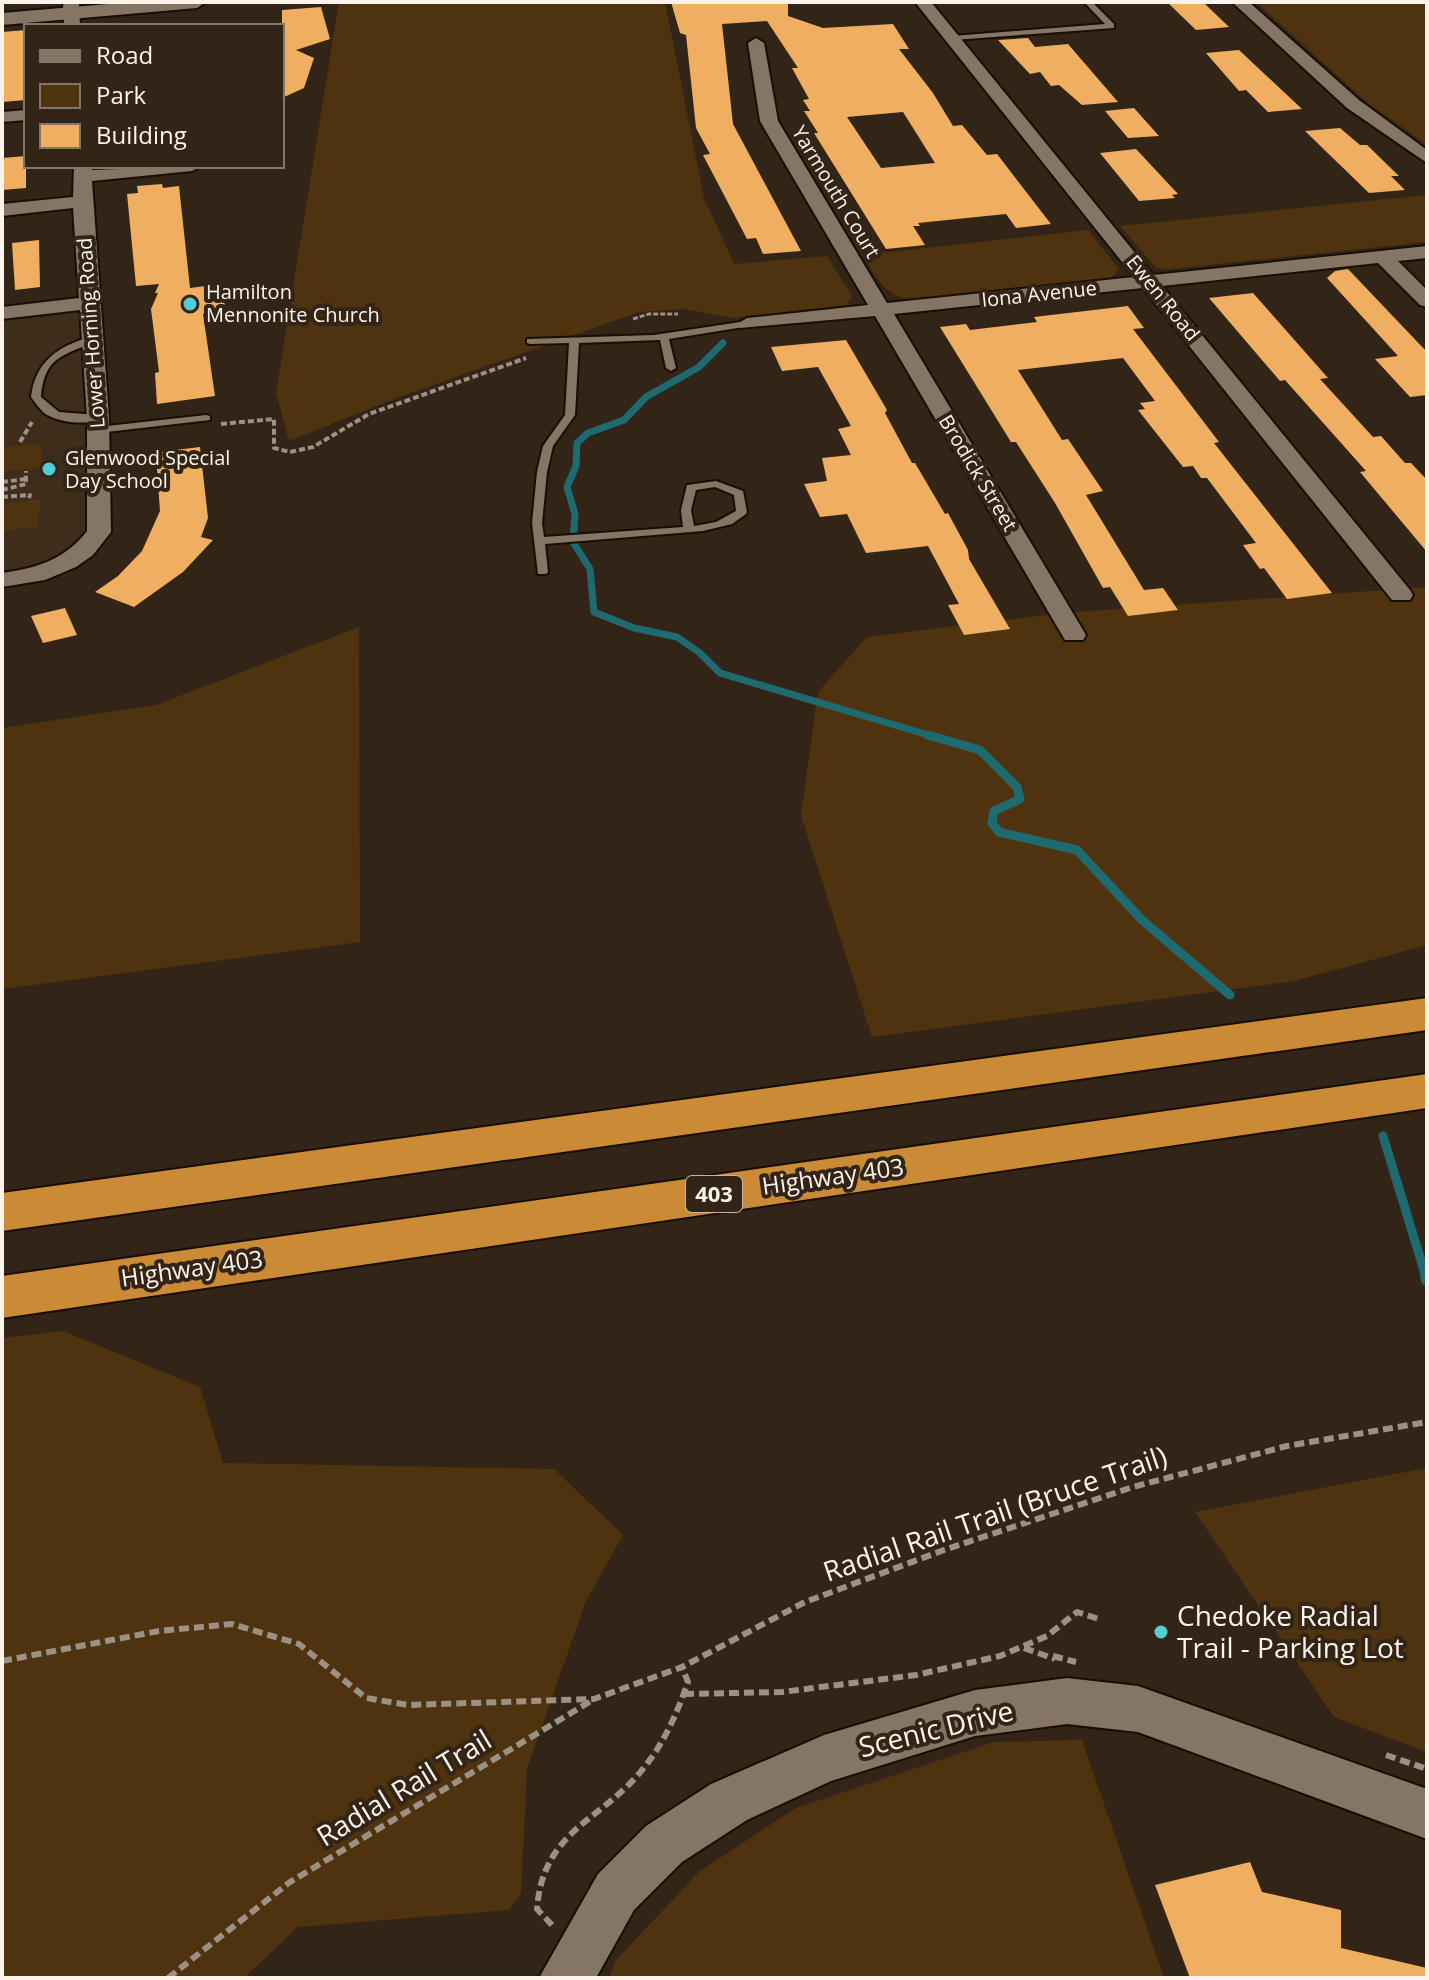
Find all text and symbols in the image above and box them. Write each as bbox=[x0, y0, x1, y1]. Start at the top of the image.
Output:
legend bbox=[24, 24, 284, 168]
text: Road bbox=[96, 38, 153, 71]
text: Park bbox=[96, 78, 147, 111]
text: Building bbox=[96, 118, 187, 151]
street label: Yarmouth Court bbox=[786, 120, 887, 263]
street label: Lower Horning Road bbox=[70, 237, 111, 429]
street label: Ewen Road bbox=[1120, 249, 1206, 346]
street label: Iona Avenue bbox=[980, 274, 1098, 313]
place label: Hamilton Mennonite Church bbox=[206, 278, 380, 328]
marker: Hamilton Mennonite Church bbox=[181, 295, 199, 313]
street label: Brodick Street bbox=[933, 409, 1024, 536]
place label: Glenwood Special Day School bbox=[65, 444, 230, 494]
marker: Glenwood Special Day School bbox=[40, 460, 58, 478]
street label: Highway 403 bbox=[760, 1149, 906, 1202]
road number: 403 bbox=[686, 1176, 742, 1212]
street label: Highway 403 bbox=[119, 1241, 265, 1294]
street label: Radial Rail Trail (Bruce Trail) bbox=[818, 1436, 1172, 1590]
place label: Chedoke Radial Trail - Parking Lot bbox=[1177, 1596, 1404, 1666]
marker: Chedoke Radial Trail - Parking Lot bbox=[1152, 1623, 1170, 1641]
street label: Scenic Drive bbox=[855, 1690, 1017, 1766]
street label: Radial Rail Trail bbox=[309, 1720, 498, 1854]

